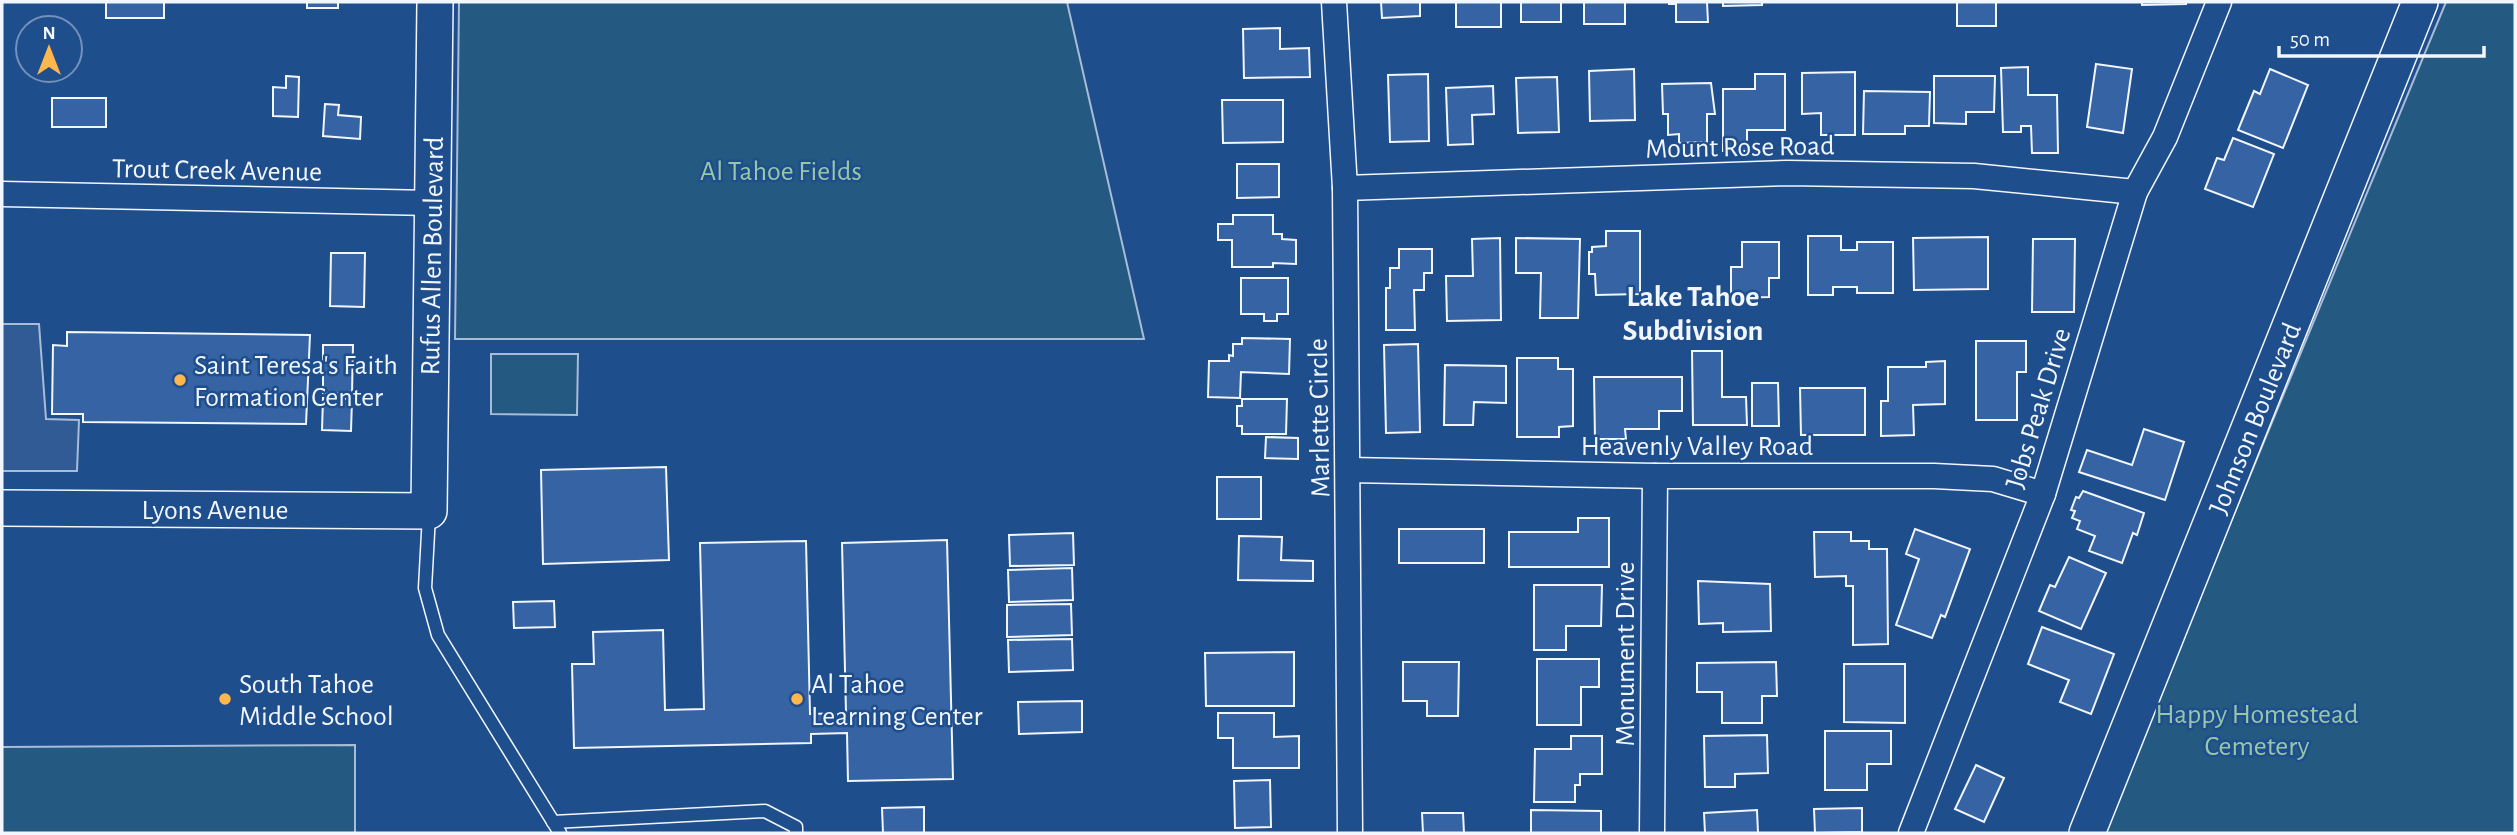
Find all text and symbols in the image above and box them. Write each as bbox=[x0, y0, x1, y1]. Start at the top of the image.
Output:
north arrow bbox=[14, 14, 84, 84]
scale bar bbox=[2279, 14, 2484, 58]
text: N bbox=[42, 24, 56, 43]
text: 50 m bbox=[2290, 29, 2330, 50]
street label: Mount Rose Road bbox=[1645, 132, 1835, 164]
street label: Rufus Allen Boulevard bbox=[417, 136, 449, 376]
street label: Trout Creek Avenue bbox=[112, 155, 322, 187]
park label: Al Tahoe Fields bbox=[700, 158, 862, 186]
district label: Lake Tahoe Subdivision bbox=[1623, 282, 1763, 346]
street label: Johnson Boulevard bbox=[2205, 319, 2307, 518]
street label: Jobs Peak Drive bbox=[2001, 325, 2077, 492]
street label: Marlette Circle bbox=[1305, 338, 1335, 498]
place label: Saint Teresa's Faith Formation Center bbox=[194, 352, 398, 412]
marker: Saint Teresa's Faith Formation Center bbox=[172, 372, 188, 388]
street label: Heavenly Valley Road bbox=[1581, 433, 1813, 461]
street label: Lyons Avenue bbox=[141, 497, 289, 525]
street label: Monument Drive bbox=[1612, 562, 1640, 747]
place label: South Tahoe Middle School bbox=[239, 671, 394, 731]
place label: Al Tahoe Learning Center bbox=[811, 671, 983, 731]
marker: South Tahoe Middle School bbox=[217, 691, 233, 707]
marker: Al Tahoe Learning Center bbox=[789, 691, 805, 707]
park label: Happy Homestead Cemetery bbox=[2156, 701, 2358, 761]

